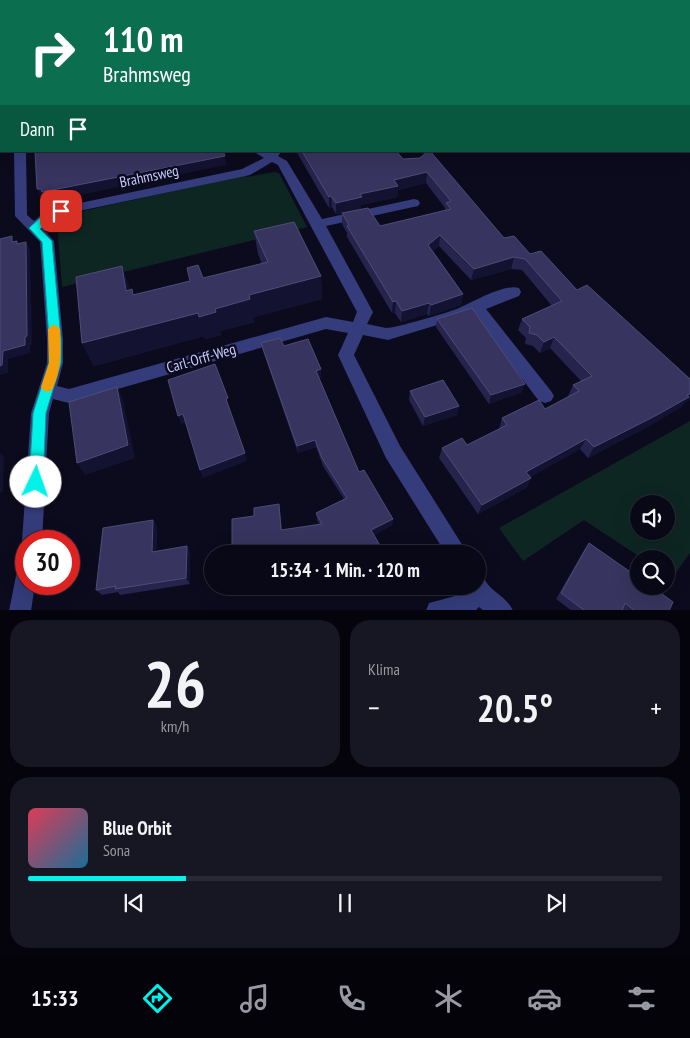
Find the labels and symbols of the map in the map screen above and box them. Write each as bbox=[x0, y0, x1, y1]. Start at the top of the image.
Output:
street label: Brahmsweg bbox=[118, 160, 180, 192]
pin bbox=[40, 190, 82, 232]
street label: Carl-Orff-Weg bbox=[164, 339, 238, 377]
position arrow bbox=[9, 455, 61, 507]
speed limit sign: 30 bbox=[15, 530, 80, 595]

